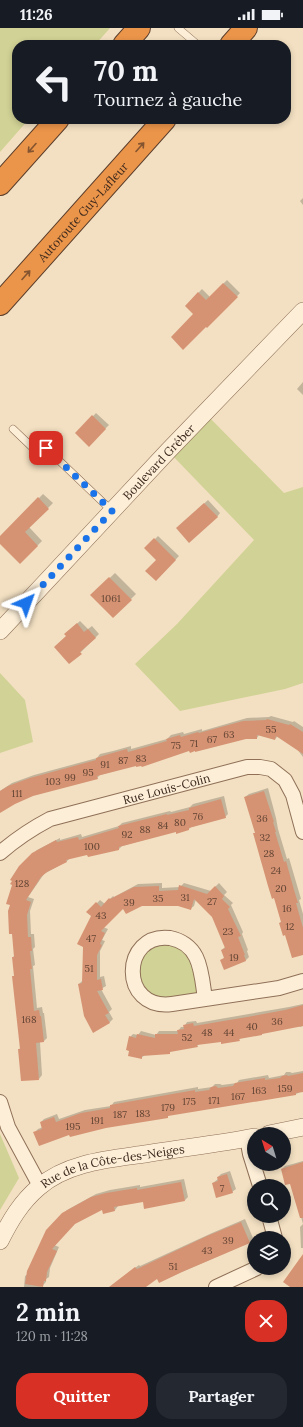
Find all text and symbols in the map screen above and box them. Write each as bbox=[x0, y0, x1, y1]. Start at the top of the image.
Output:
text: 11:26 bbox=[20, 5, 53, 24]
text: 70 m bbox=[94, 53, 158, 89]
icon: left bbox=[28, 56, 80, 108]
text: Tournez à gauche bbox=[94, 88, 242, 111]
one-way arrow bbox=[136, 141, 145, 152]
one-way arrow bbox=[27, 143, 37, 153]
street label: Autoroute Guy-Lafleur bbox=[34, 158, 131, 265]
one-way arrow bbox=[21, 270, 31, 280]
street label: Boulevard Gréber bbox=[119, 420, 198, 503]
pin bbox=[29, 431, 63, 465]
icon: arrive bbox=[35, 437, 57, 459]
position arrow bbox=[5, 582, 47, 624]
house number: 1061 bbox=[101, 592, 121, 605]
house number: 55 bbox=[266, 723, 276, 736]
house number: 63 bbox=[223, 728, 235, 741]
house number: 67 bbox=[207, 733, 218, 746]
house number: 71 bbox=[190, 737, 198, 750]
house number: 75 bbox=[171, 739, 181, 752]
house number: 83 bbox=[135, 752, 147, 765]
house number: 87 bbox=[118, 754, 129, 767]
house number: 91 bbox=[100, 758, 110, 771]
house number: 95 bbox=[82, 766, 94, 779]
street label: Rue Louis-Colin bbox=[121, 770, 212, 807]
house number: 99 bbox=[64, 771, 76, 784]
house number: 103 bbox=[45, 775, 61, 788]
house number: 111 bbox=[12, 787, 23, 800]
house number: 76 bbox=[193, 810, 203, 823]
house number: 36 bbox=[256, 812, 268, 825]
house number: 80 bbox=[174, 816, 186, 829]
house number: 84 bbox=[157, 819, 169, 832]
house number: 88 bbox=[139, 823, 151, 836]
house number: 92 bbox=[121, 828, 133, 841]
house number: 32 bbox=[260, 831, 270, 844]
house number: 100 bbox=[84, 840, 100, 853]
house number: 28 bbox=[264, 847, 275, 860]
house number: 24 bbox=[271, 864, 282, 877]
house number: 128 bbox=[15, 877, 30, 890]
house number: 20 bbox=[275, 882, 287, 895]
house number: 31 bbox=[180, 891, 190, 904]
house number: 35 bbox=[152, 892, 164, 905]
house number: 27 bbox=[207, 895, 217, 908]
house number: 39 bbox=[123, 896, 135, 909]
house number: 16 bbox=[282, 902, 292, 915]
house number: 43 bbox=[96, 909, 107, 922]
house number: 12 bbox=[285, 920, 295, 933]
house number: 23 bbox=[223, 925, 234, 938]
house number: 47 bbox=[86, 932, 96, 945]
house number: 19 bbox=[229, 951, 239, 964]
house number: 51 bbox=[84, 962, 94, 975]
house number: 168 bbox=[21, 1013, 37, 1026]
house number: 36 bbox=[271, 1015, 283, 1028]
house number: 40 bbox=[246, 1020, 258, 1033]
house number: 48 bbox=[201, 1026, 213, 1039]
house number: 44 bbox=[224, 1026, 235, 1039]
house number: 52 bbox=[182, 1031, 192, 1044]
house number: 159 bbox=[278, 1082, 293, 1095]
house number: 163 bbox=[252, 1084, 267, 1097]
house number: 167 bbox=[231, 1090, 245, 1103]
house number: 171 bbox=[208, 1094, 220, 1107]
house number: 175 bbox=[182, 1095, 196, 1108]
house number: 179 bbox=[161, 1101, 175, 1114]
house number: 183 bbox=[136, 1107, 151, 1120]
house number: 187 bbox=[113, 1108, 127, 1121]
house number: 191 bbox=[90, 1114, 104, 1127]
house number: 195 bbox=[66, 1120, 80, 1133]
north arrow bbox=[247, 1127, 291, 1171]
map controls bbox=[247, 1127, 291, 1275]
street label: Rue de la Côte-des-Neiges bbox=[37, 1141, 186, 1191]
button: search bbox=[247, 1179, 291, 1223]
house number: 7 bbox=[220, 1182, 225, 1195]
button: layers bbox=[247, 1231, 291, 1275]
house number: 39 bbox=[222, 1234, 234, 1247]
house number: 43 bbox=[202, 1244, 213, 1257]
house number: 51 bbox=[168, 1260, 178, 1273]
text: 2 min bbox=[16, 1297, 80, 1328]
button: close bbox=[245, 1300, 287, 1342]
text: 120 m · 11:28 bbox=[16, 1328, 88, 1345]
button: Quitter bbox=[16, 1373, 148, 1419]
button: Partager bbox=[156, 1373, 287, 1419]

